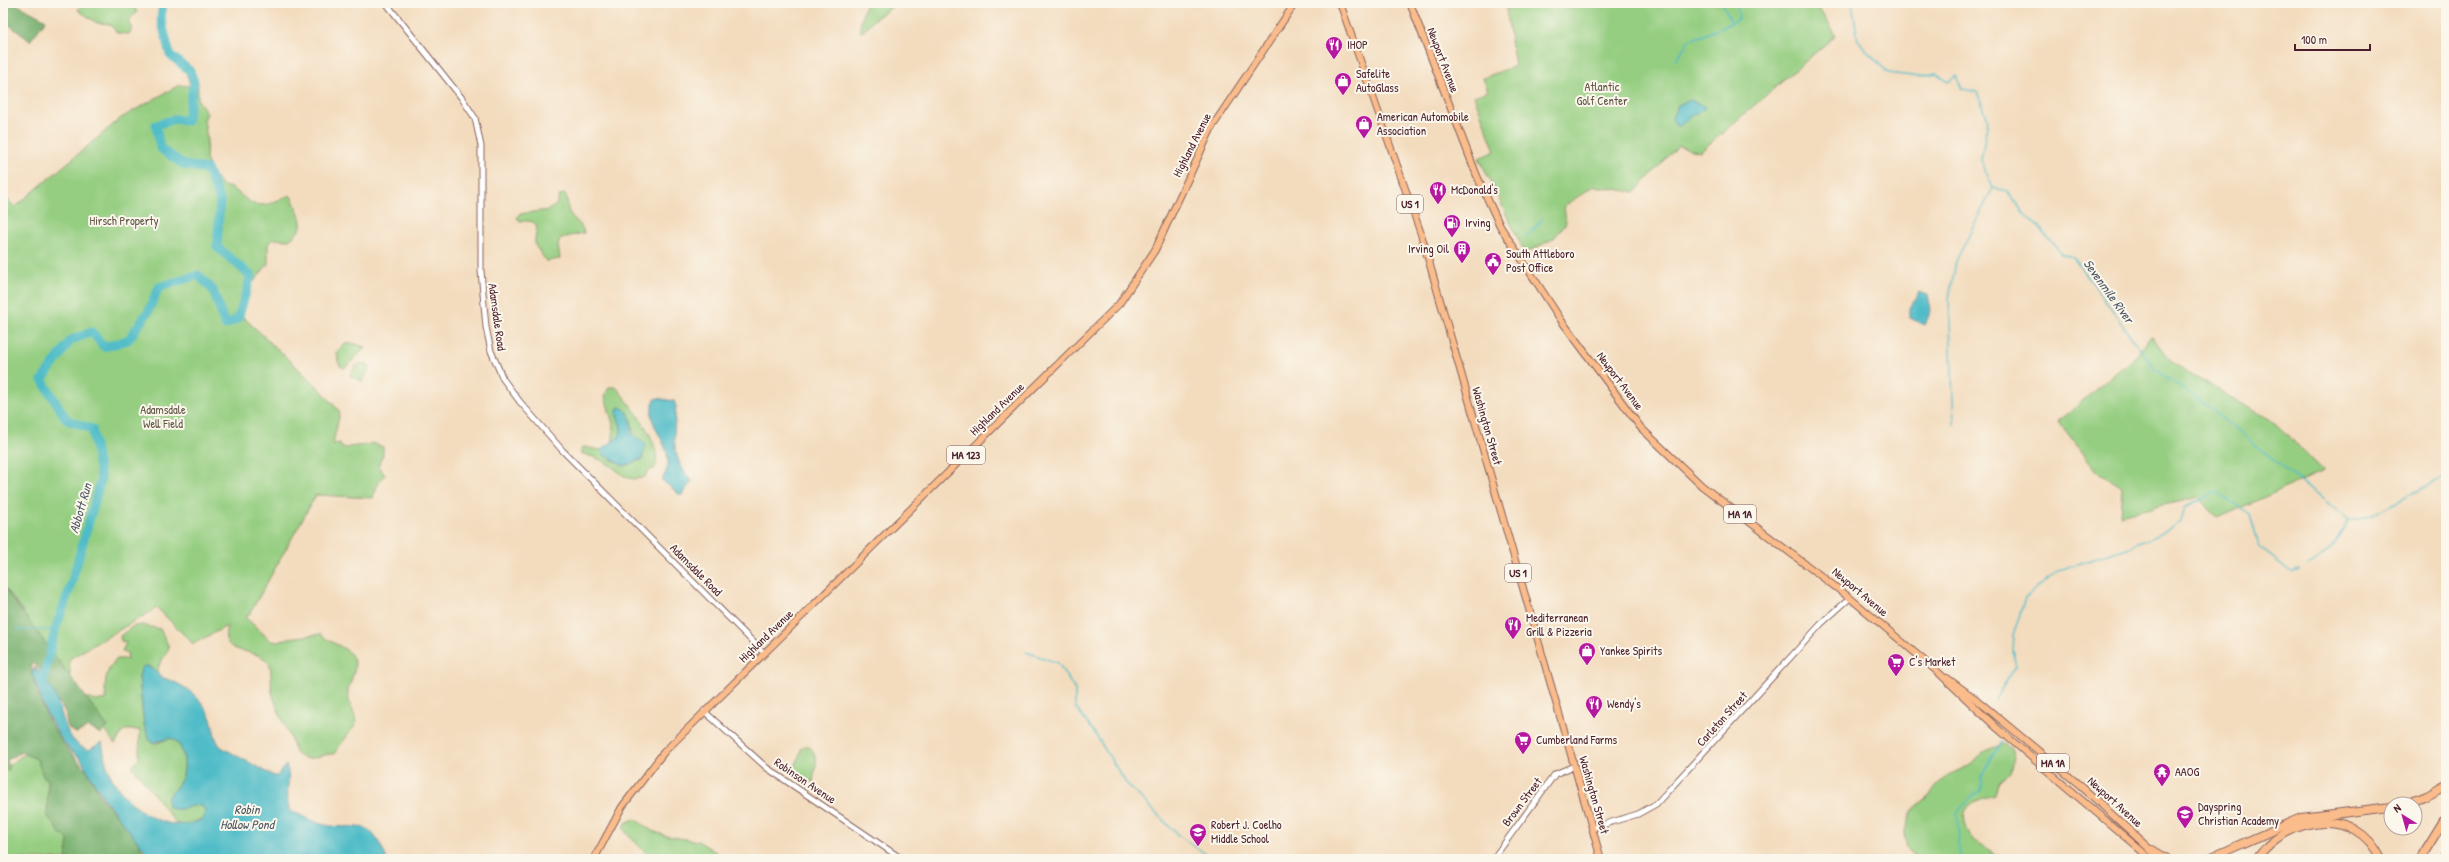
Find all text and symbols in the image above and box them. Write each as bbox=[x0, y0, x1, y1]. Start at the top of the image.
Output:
street label: Newport Avenue bbox=[1423, 25, 1464, 95]
scale bar bbox=[2295, 26, 2370, 52]
text: 100 m bbox=[2301, 31, 2327, 48]
restaurant icon: IHOP bbox=[1324, 35, 1344, 60]
place label: IHOP bbox=[1347, 36, 1368, 53]
place label: Safelite AutoGlass bbox=[1356, 65, 1399, 96]
shop icon: Safelite AutoGlass bbox=[1333, 71, 1353, 96]
park label: Atlantic Golf Center bbox=[1576, 78, 1628, 109]
place label: American Automobile Association bbox=[1377, 108, 1469, 139]
street label: Highland Avenue bbox=[1168, 110, 1215, 180]
shop icon: American Automobile Association bbox=[1354, 114, 1374, 139]
restaurant icon: McDonald's bbox=[1428, 180, 1448, 205]
place label: McDonald's bbox=[1451, 181, 1498, 198]
road number: US 1 bbox=[1397, 195, 1423, 213]
park label: Hirsch Property bbox=[90, 212, 158, 229]
fuel station icon: Irving bbox=[1442, 213, 1462, 238]
place label: Irving bbox=[1465, 214, 1491, 231]
building icon: Irving Oil bbox=[1452, 239, 1472, 264]
place label: Irving Oil bbox=[1408, 240, 1450, 257]
place label: South Attleboro Post Office bbox=[1506, 245, 1575, 276]
public building icon: South Attleboro Post Office bbox=[1483, 251, 1503, 276]
water label: Sevenmile River bbox=[2080, 255, 2139, 328]
street label: Adamsdale Road bbox=[484, 282, 511, 352]
street label: Newport Avenue bbox=[1593, 348, 1648, 413]
street label: Highland Avenue bbox=[966, 378, 1028, 439]
street label: Washington Street bbox=[1468, 385, 1507, 468]
park label: Adamsdale Well Field bbox=[140, 401, 186, 432]
road number: MA 123 bbox=[947, 446, 985, 464]
water label: Abbott Run bbox=[64, 480, 96, 535]
road number: MA 1A bbox=[1724, 505, 1756, 523]
street label: Adamsdale Road bbox=[666, 540, 727, 600]
street label: Newport Avenue bbox=[1829, 563, 1892, 620]
road number: US 1 bbox=[1505, 564, 1531, 582]
street label: Highland Avenue bbox=[735, 605, 797, 666]
place label: Mediterranean Grill & Pizzeria bbox=[1526, 609, 1592, 640]
restaurant icon: Mediterranean Grill & Pizzeria bbox=[1503, 615, 1523, 640]
shop icon: Yankee Spirits bbox=[1577, 641, 1597, 666]
place label: Yankee Spirits bbox=[1600, 642, 1662, 659]
supermarket icon: C's Market bbox=[1886, 652, 1906, 677]
place label: C's Market bbox=[1909, 653, 1956, 670]
street label: Carleton Street bbox=[1692, 687, 1752, 750]
restaurant icon: Wendy's bbox=[1584, 694, 1604, 719]
place label: Wendy's bbox=[1607, 695, 1641, 712]
supermarket icon: Cumberland Farms bbox=[1513, 730, 1533, 755]
place label: Cumberland Farms bbox=[1536, 731, 1618, 748]
street label: Robinson Avenue bbox=[771, 754, 840, 808]
street label: Washington Street bbox=[1575, 754, 1614, 837]
road number: MA 1A bbox=[2037, 754, 2069, 772]
temple icon: AAOG bbox=[2152, 762, 2172, 787]
place label: AAOG bbox=[2175, 763, 2199, 780]
street label: Newport Avenue bbox=[2084, 772, 2147, 831]
street label: Brown Street bbox=[1498, 773, 1546, 830]
north arrow bbox=[2383, 796, 2423, 836]
place label: Dayspring Christian Academy bbox=[2198, 798, 2279, 829]
water label: Robin Hollow Pond bbox=[220, 800, 276, 833]
text: N bbox=[2390, 801, 2404, 815]
school or university icon: Dayspring Christian Academy bbox=[2175, 804, 2195, 829]
place label: Robert J. Coelho Middle School bbox=[1211, 816, 1282, 847]
school or university icon: Robert J. Coelho Middle School bbox=[1188, 822, 1208, 847]

